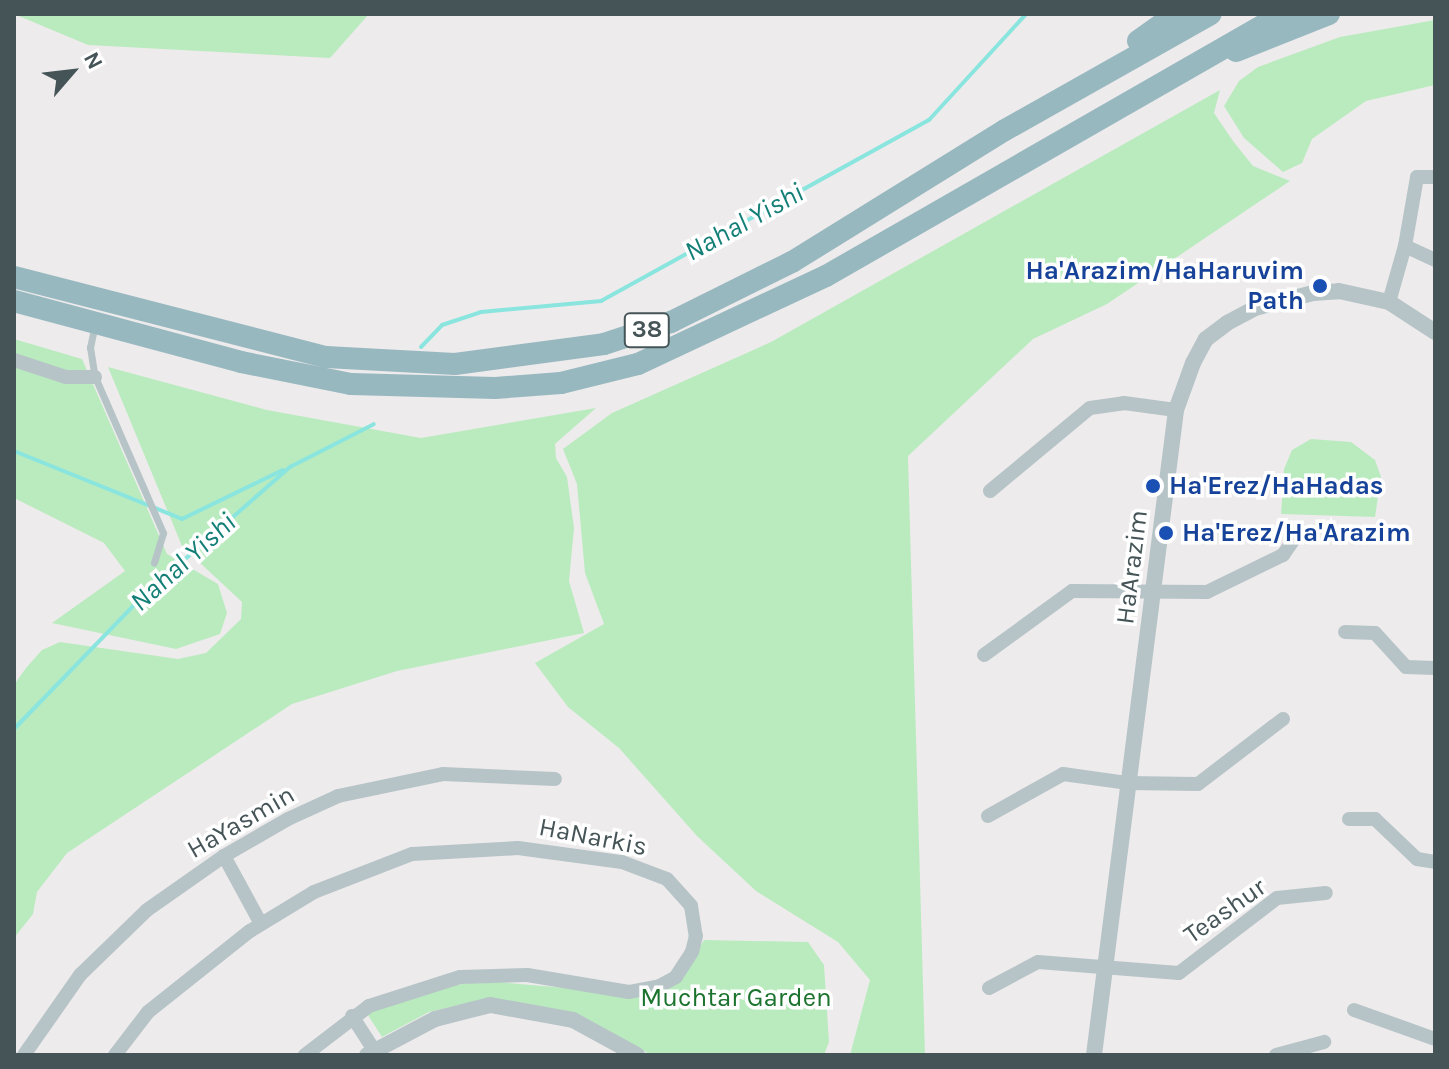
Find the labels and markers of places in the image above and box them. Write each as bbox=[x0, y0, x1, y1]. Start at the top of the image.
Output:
place label: Ha'Arazim/HaHaruvim Path bbox=[1025, 255, 1304, 316]
marker: Ha'Arazim/HaHaruvim Path bbox=[1311, 277, 1329, 295]
place label: Ha'Erez/HaHadas bbox=[1169, 470, 1384, 502]
marker: Ha'Erez/HaHadas bbox=[1144, 477, 1162, 495]
place label: Ha'Erez/Ha'Arazim bbox=[1182, 517, 1411, 549]
marker: Ha'Erez/Ha'Arazim bbox=[1157, 524, 1175, 542]

